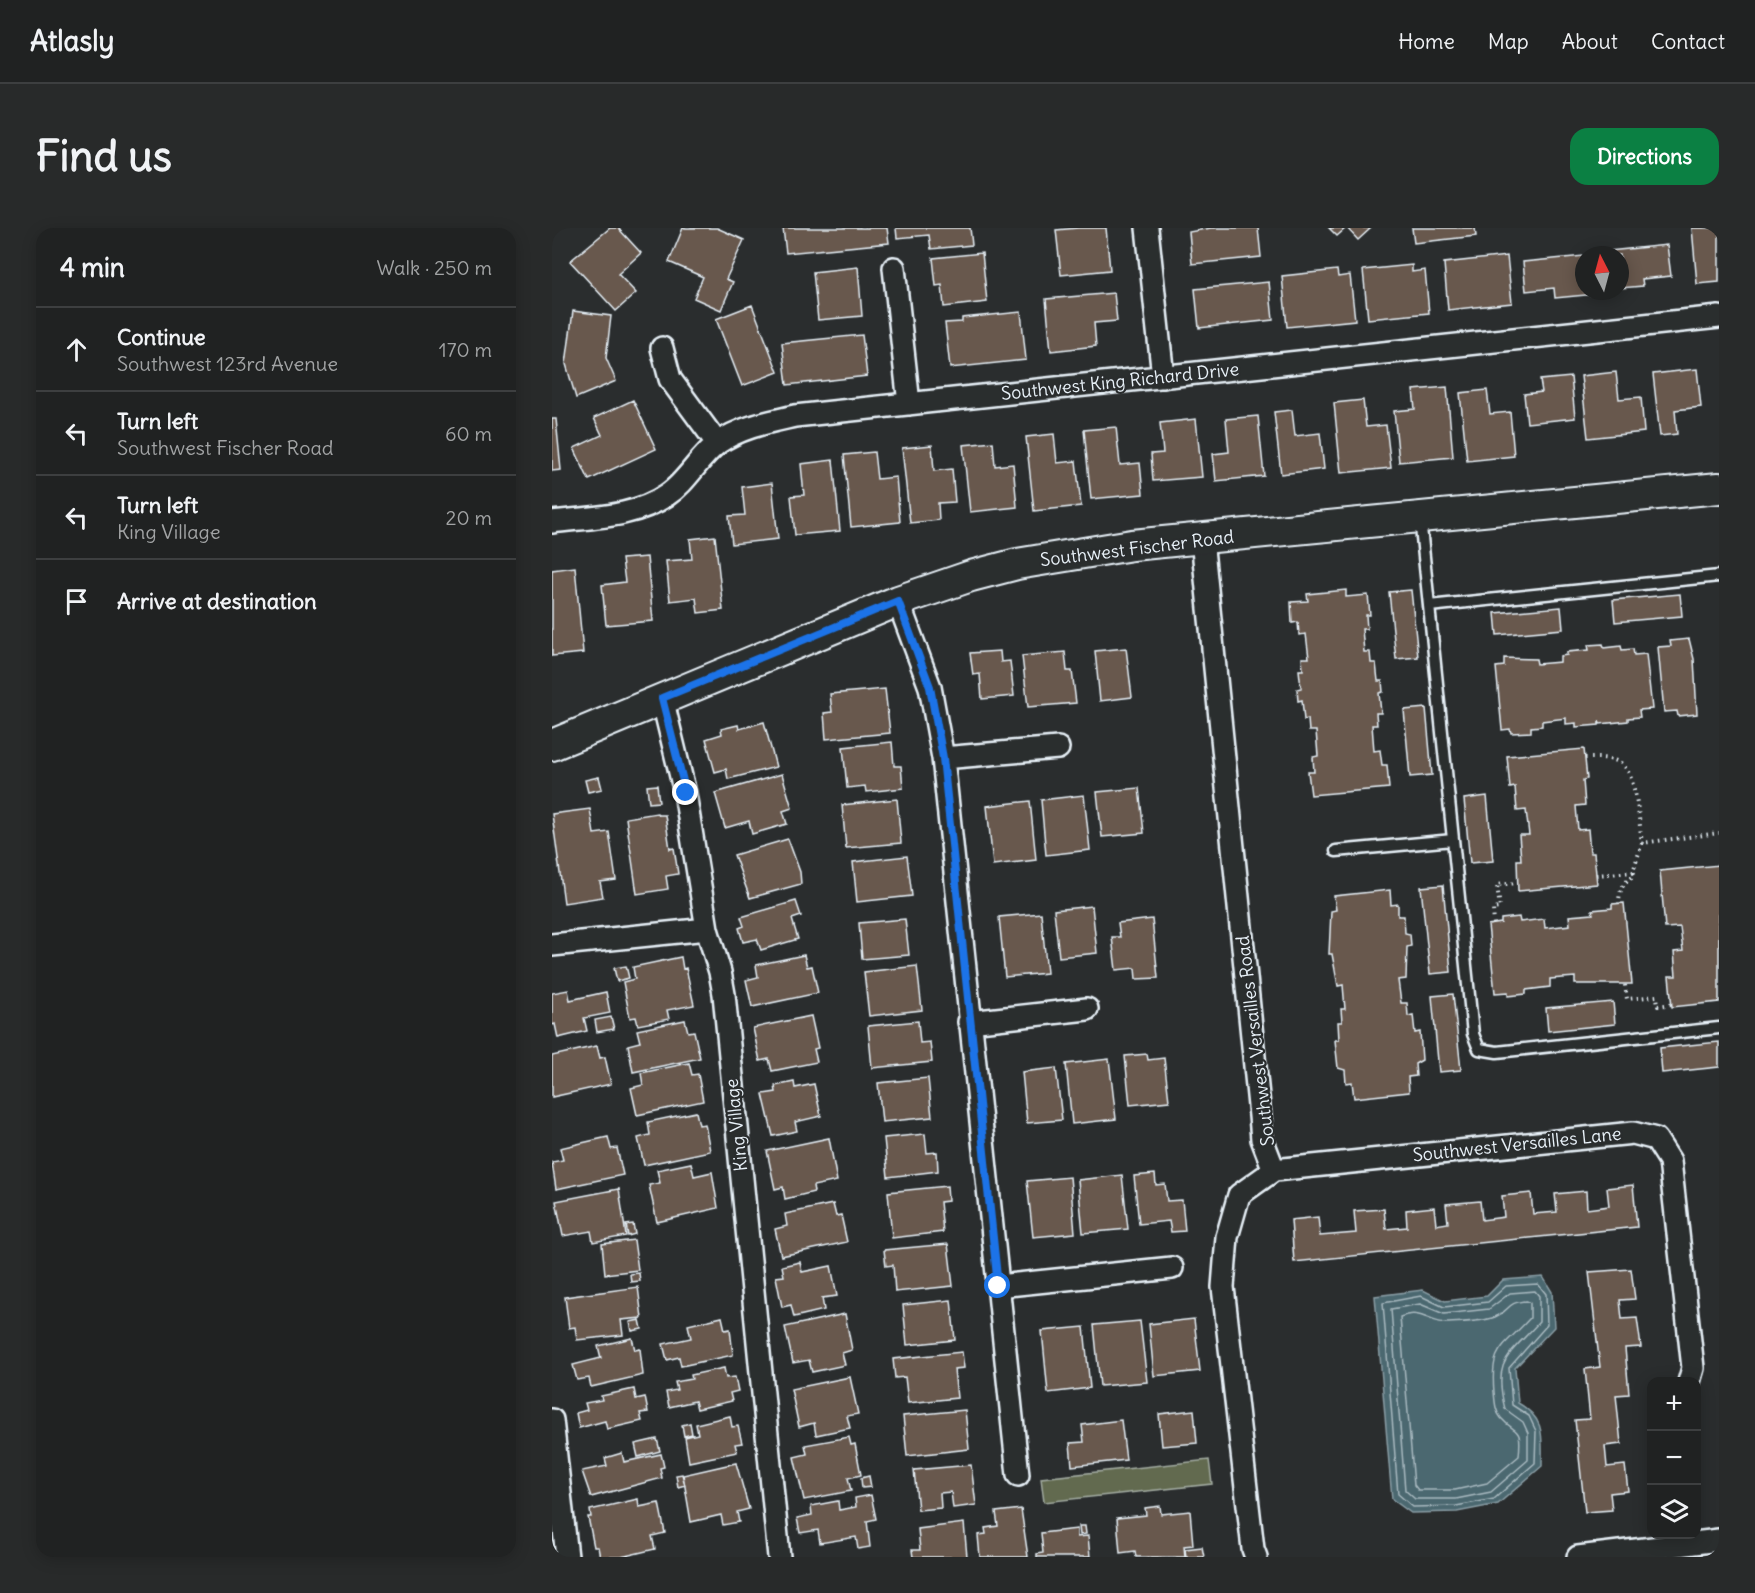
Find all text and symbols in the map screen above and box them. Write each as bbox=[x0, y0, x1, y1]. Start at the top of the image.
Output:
text: Atlasly bbox=[30, 23, 114, 59]
text: Home bbox=[1398, 28, 1455, 55]
text: Map bbox=[1488, 28, 1529, 55]
text: About bbox=[1562, 28, 1618, 55]
text: Contact bbox=[1651, 28, 1725, 55]
button: Directions bbox=[1570, 128, 1719, 185]
text: Find us bbox=[36, 130, 172, 182]
north arrow bbox=[1575, 246, 1629, 300]
text: 4 min bbox=[60, 251, 125, 284]
text: Walk · 250 m bbox=[377, 255, 492, 280]
text: Continue bbox=[117, 323, 206, 351]
icon: ahead bbox=[60, 333, 93, 366]
text: 170 m bbox=[439, 337, 492, 362]
text: Southwest 123rd Avenue bbox=[117, 351, 338, 376]
street label: Southwest King Richard Drive bbox=[1000, 357, 1240, 405]
text: Turn left bbox=[117, 407, 198, 435]
icon: left bbox=[60, 417, 93, 450]
text: 60 m bbox=[445, 421, 492, 446]
text: Southwest Fischer Road bbox=[117, 435, 334, 460]
text: Turn left bbox=[117, 491, 198, 519]
icon: left bbox=[60, 501, 93, 534]
text: 20 m bbox=[446, 505, 492, 530]
text: King Village bbox=[117, 519, 221, 544]
street label: Southwest Fischer Road bbox=[1039, 525, 1236, 571]
icon: arrive bbox=[60, 585, 93, 618]
text: Arrive at destination bbox=[117, 587, 317, 615]
route end bbox=[672, 779, 698, 805]
street label: Southwest Versailles Road bbox=[1231, 934, 1279, 1148]
street label: King Village bbox=[720, 1077, 752, 1173]
street label: Southwest Versailles Lane bbox=[1411, 1122, 1623, 1166]
route start bbox=[984, 1272, 1010, 1298]
map controls bbox=[1647, 1377, 1701, 1539]
button: + bbox=[1647, 1377, 1701, 1431]
button: − bbox=[1647, 1431, 1701, 1485]
button: layers bbox=[1647, 1485, 1701, 1539]

